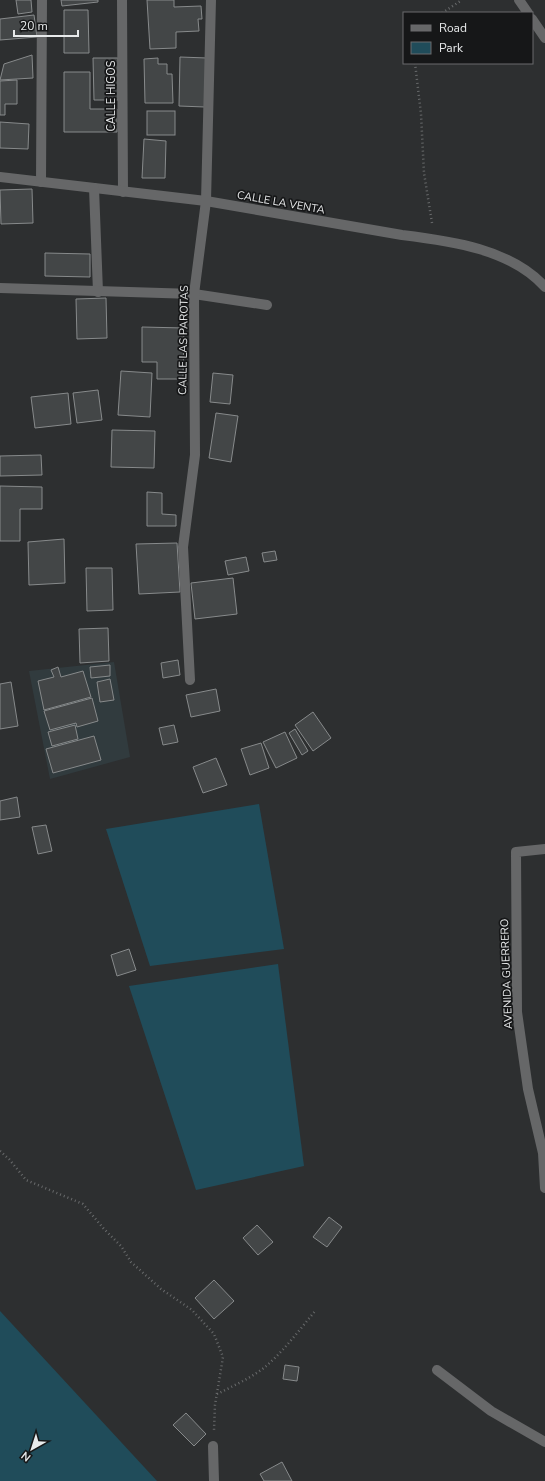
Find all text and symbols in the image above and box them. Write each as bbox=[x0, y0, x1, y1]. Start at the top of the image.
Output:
scale bar bbox=[14, 12, 78, 38]
legend bbox=[403, 12, 533, 64]
text: 20 m bbox=[20, 18, 48, 34]
text: Road bbox=[439, 20, 467, 36]
text: Park bbox=[439, 40, 464, 56]
street label: CALLE HIGOS bbox=[104, 60, 119, 131]
street label: CALLE LA VENTA bbox=[236, 187, 326, 218]
street label: CALLE LAS PAROTAS bbox=[175, 285, 192, 395]
street label: AVENIDA GUERRERO bbox=[497, 918, 516, 1029]
north arrow bbox=[12, 1429, 52, 1469]
text: N bbox=[18, 1448, 34, 1465]

